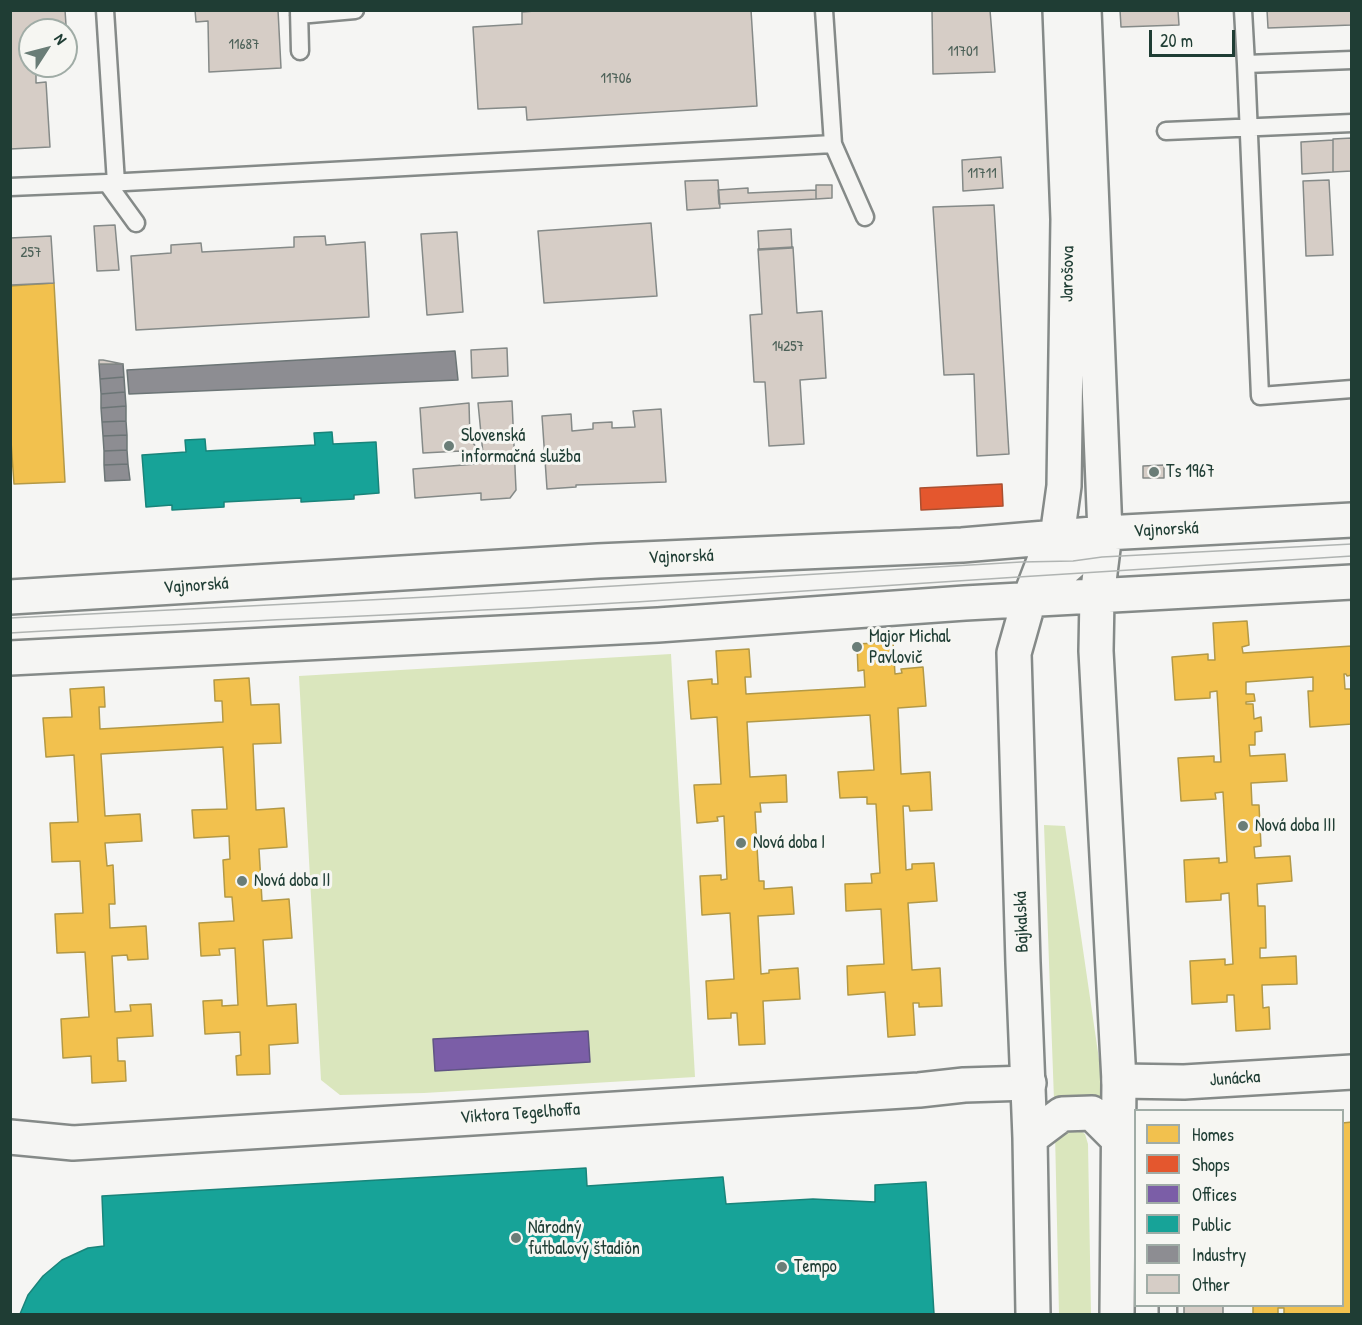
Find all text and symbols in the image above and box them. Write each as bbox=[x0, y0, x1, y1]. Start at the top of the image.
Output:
north arrow bbox=[18, 18, 78, 78]
scale bar bbox=[1152, 18, 1238, 56]
text: 20 m bbox=[1160, 28, 1193, 53]
text: N bbox=[50, 29, 72, 48]
house number: 11687 bbox=[229, 36, 259, 54]
house number: 11701 bbox=[948, 43, 978, 61]
house number: 11706 bbox=[600, 70, 632, 88]
house number: 11711 bbox=[967, 165, 997, 183]
house number: 257 bbox=[21, 244, 41, 262]
street label: Jarošova bbox=[1057, 246, 1079, 302]
house number: 14257 bbox=[772, 338, 804, 356]
place label: Slovenská informačná služba bbox=[461, 425, 581, 468]
marker: Slovenská informačná služba bbox=[442, 439, 456, 453]
place label: Ts 1967 bbox=[1166, 461, 1215, 483]
marker: Ts 1967 bbox=[1147, 465, 1161, 479]
street label: Vajnorská bbox=[1133, 518, 1199, 542]
street label: Vajnorská bbox=[648, 545, 714, 569]
street label: Vajnorská bbox=[163, 573, 229, 599]
place label: Major Michal Pavlovič bbox=[869, 626, 950, 668]
marker: Major Michal Pavlovič bbox=[850, 640, 864, 654]
place label: Nová doba III bbox=[1255, 815, 1336, 837]
marker: Nová doba III bbox=[1236, 819, 1250, 833]
place label: Nová doba I bbox=[753, 832, 825, 854]
marker: Nová doba I bbox=[734, 836, 748, 850]
place label: Nová doba II bbox=[254, 870, 331, 892]
marker: Nová doba II bbox=[235, 874, 249, 888]
street label: Bajkalská bbox=[1010, 891, 1034, 953]
street label: Junácka bbox=[1209, 1066, 1261, 1092]
street label: Viktora Tegelhoffa bbox=[459, 1099, 581, 1129]
legend bbox=[1134, 1109, 1344, 1307]
text: Homes bbox=[1192, 1122, 1234, 1147]
text: Shops bbox=[1192, 1152, 1230, 1177]
text: Offices bbox=[1192, 1182, 1237, 1207]
text: Public bbox=[1192, 1212, 1231, 1237]
place label: Národný futbalový štadión bbox=[528, 1217, 640, 1260]
marker: Národný futbalový štadión bbox=[509, 1231, 523, 1245]
text: Industry bbox=[1192, 1242, 1246, 1267]
place label: Tempo bbox=[794, 1256, 837, 1278]
marker: Tempo bbox=[775, 1260, 789, 1274]
text: Other bbox=[1192, 1272, 1230, 1297]

